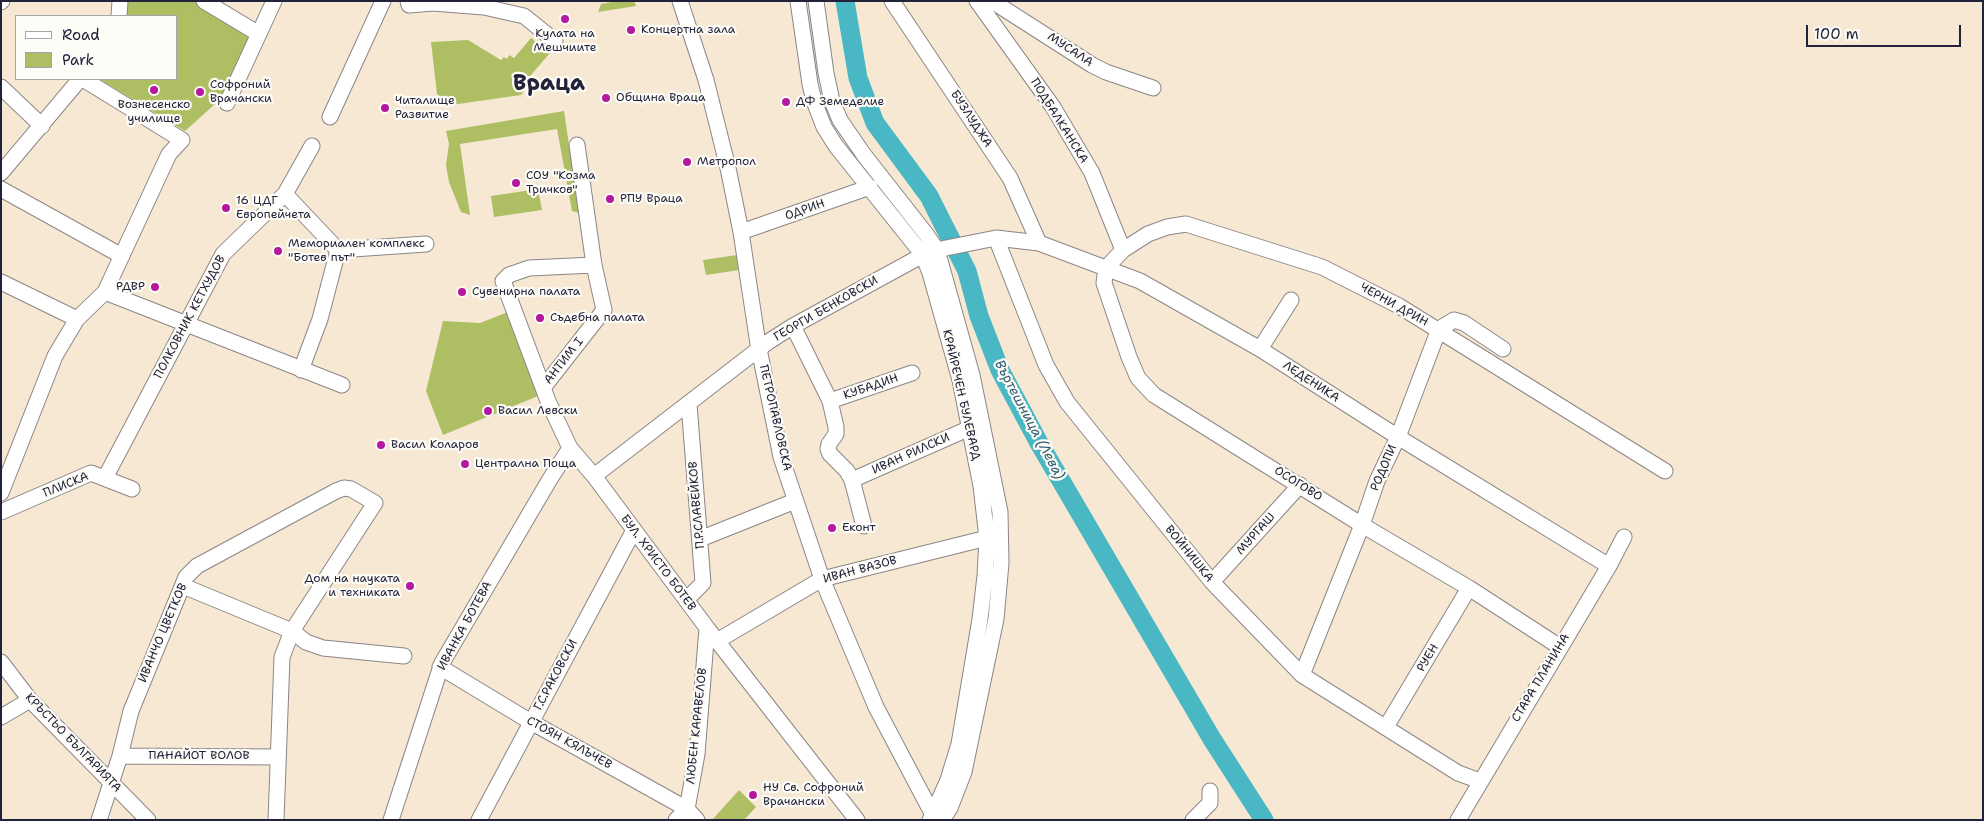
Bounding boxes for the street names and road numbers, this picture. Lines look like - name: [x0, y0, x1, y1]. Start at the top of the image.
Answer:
- street label: МУСАЛА: [1044, 30, 1096, 70]
- street label: ПОДБАЛКАНСКА: [1027, 76, 1091, 166]
- street label: БУЗЛУДЖА: [947, 88, 995, 150]
- street label: ОДРИН: [783, 196, 827, 224]
- street label: ПОЛКОВНИК КЕТХУДОВ: [151, 253, 229, 381]
- street label: ГЕОРГИ БЕНКОВСКИ: [771, 273, 881, 345]
- street label: ЧЕРНИ ДРИН: [1357, 280, 1431, 330]
- street label: КРАЙРЕЧЕН БУЛЕВАРД: [939, 328, 983, 462]
- street label: АНТИМ I: [541, 335, 587, 387]
- street label: ЛЕДЕНИКА: [1280, 358, 1342, 406]
- street label: ПЕТРОПАВЛОВСКА: [756, 363, 794, 473]
- street label: КУБАДИН: [842, 371, 900, 403]
- street label: ИВАН РИЛСКИ: [870, 430, 952, 478]
- street label: РОДОПИ: [1368, 443, 1400, 493]
- street label: П.Р.СЛАВЕЙКОВ: [686, 461, 708, 549]
- street label: ОСОГОВО: [1271, 464, 1325, 504]
- street label: ПЛИСКА: [41, 469, 91, 501]
- street label: МУРГАШ: [1233, 510, 1279, 558]
- street label: БУЛ. ХРИСТО БОТЕВ: [617, 512, 699, 614]
- street label: ВОЙНИШКА: [1162, 523, 1216, 585]
- street label: ИВАН ВАЗОВ: [822, 553, 898, 587]
- street label: ИВАНКА БОТЕВА: [435, 579, 495, 673]
- street label: ИВАНЧО ЦВЕТКОВ: [136, 581, 190, 685]
- street label: СТАРА ПЛАНИНА: [1509, 631, 1573, 725]
- street label: Г.С.РАКОВСКИ: [531, 637, 581, 713]
- street label: РУЕН: [1414, 641, 1442, 675]
- street label: ЛЮБЕН КАРАВЕЛОВ: [684, 667, 710, 785]
- street label: КРЪСТЬО БЪЛГАРИЯТА: [22, 690, 124, 796]
- street label: СТОЯН КЯЛЪЧЕВ: [524, 714, 614, 772]
- street label: ПАНАЙОТ ВОЛОВ: [148, 749, 250, 763]

